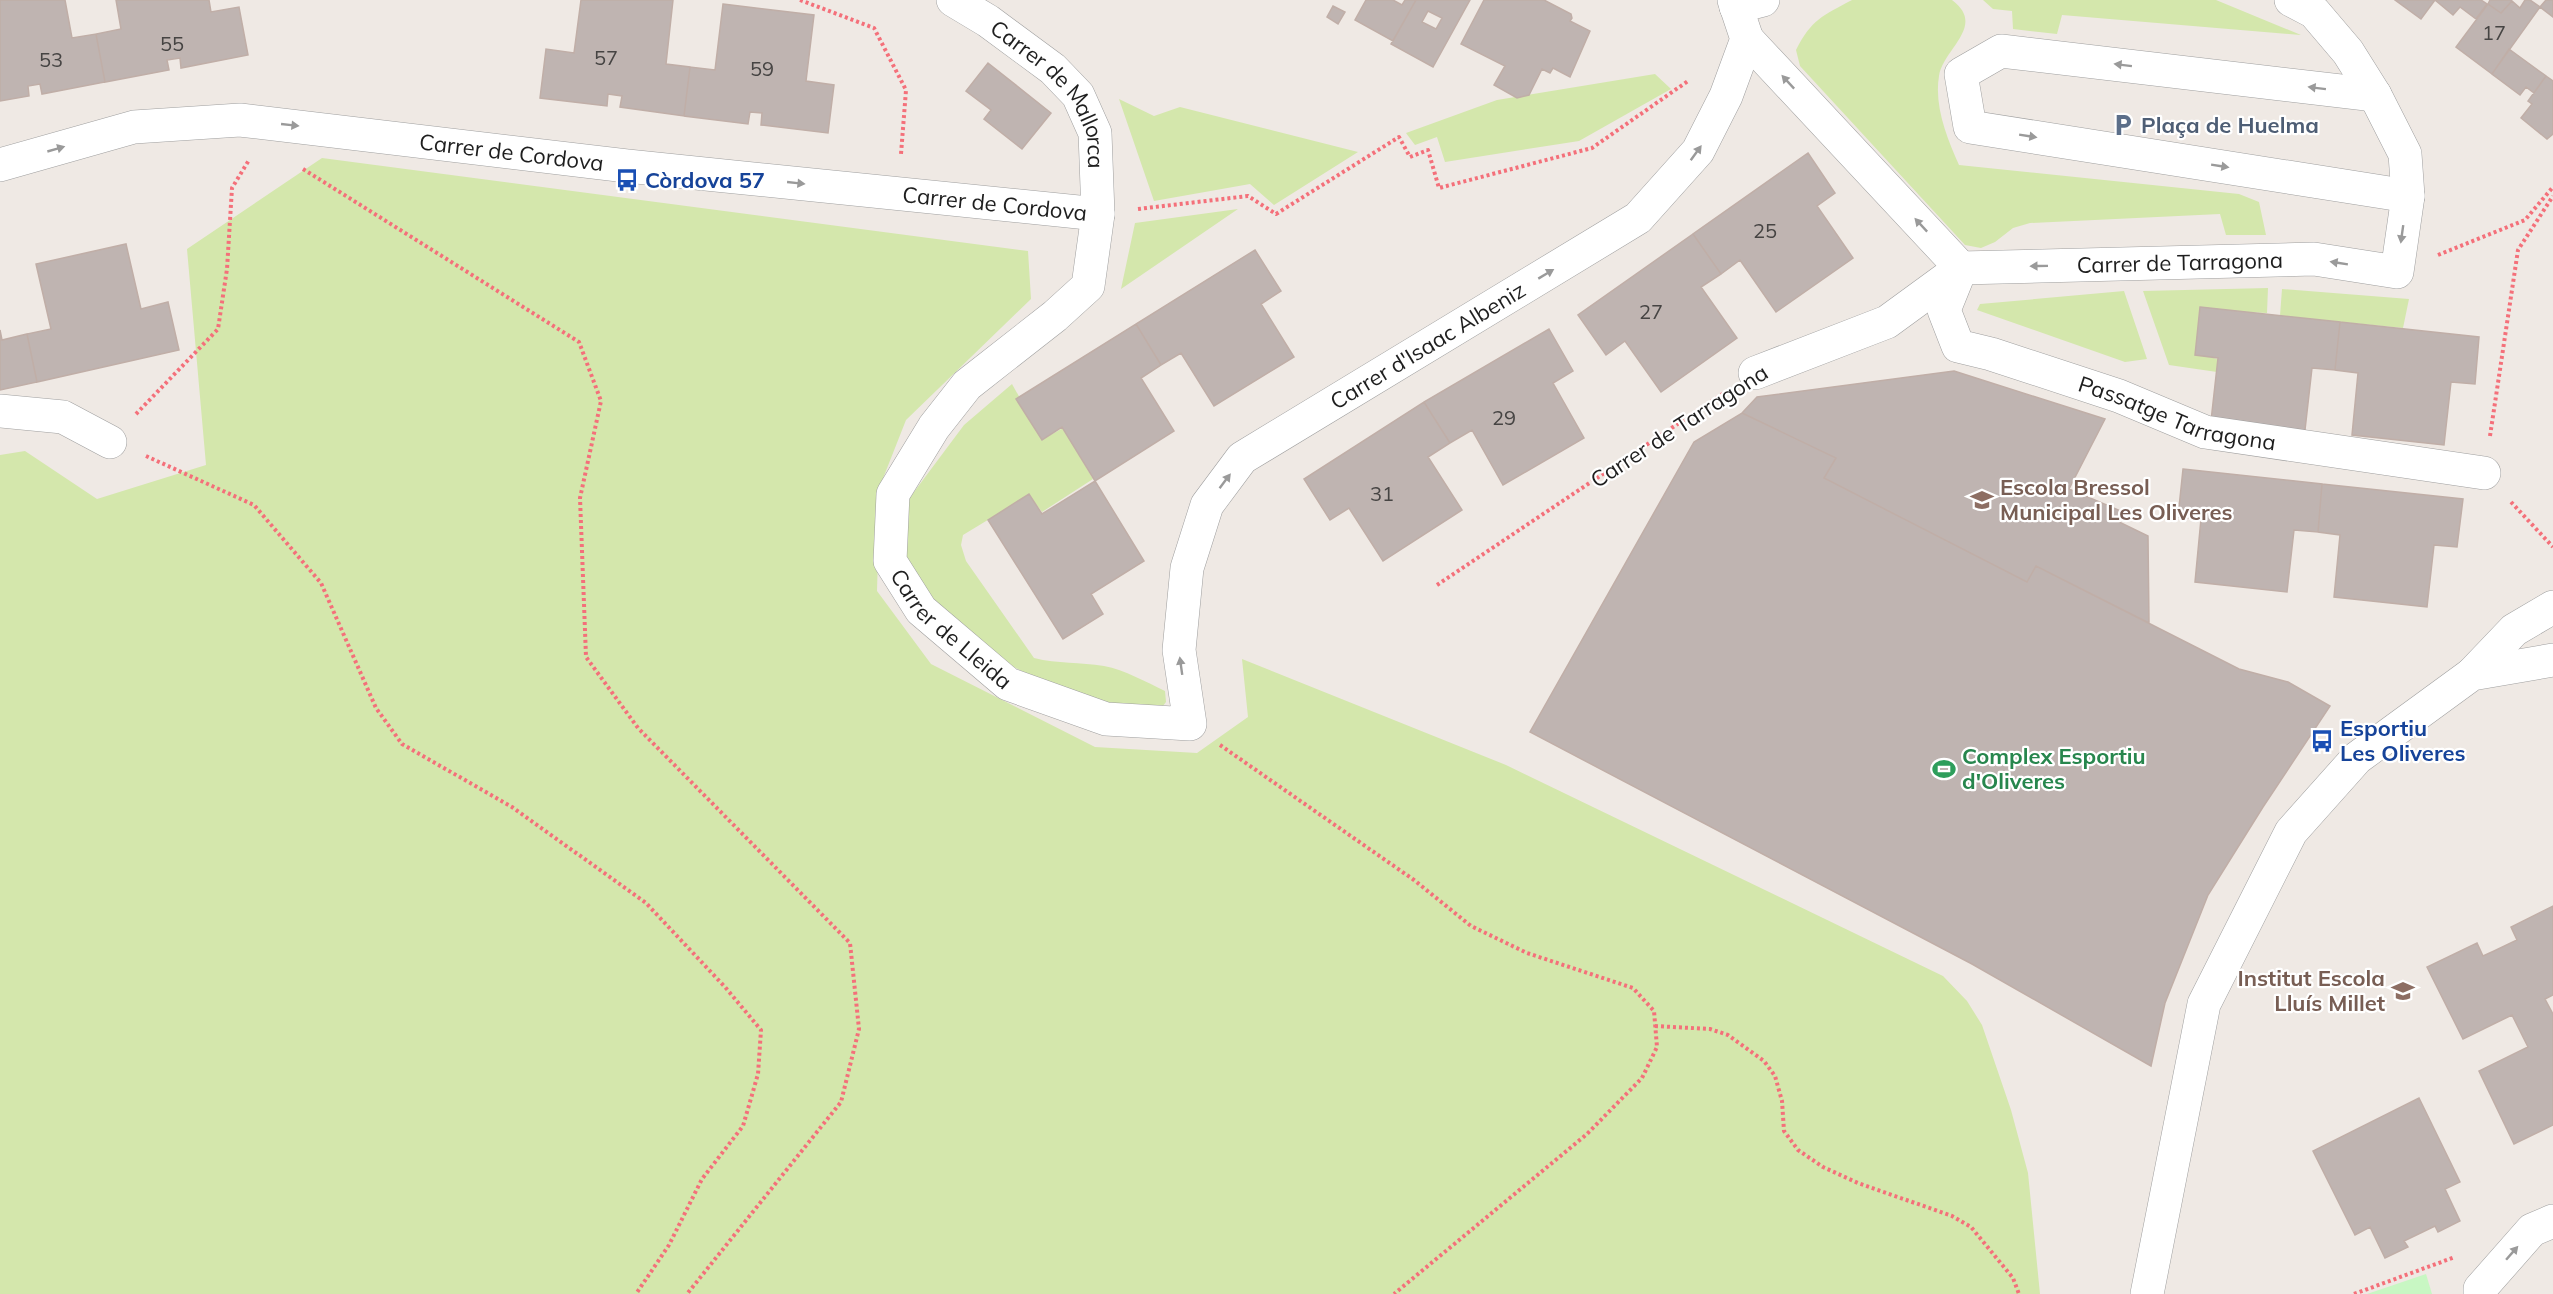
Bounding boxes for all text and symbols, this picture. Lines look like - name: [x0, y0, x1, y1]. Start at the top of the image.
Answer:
- street label: Carrer de Mallorca: [985, 14, 1110, 169]
- house number: 17: [2482, 20, 2506, 45]
- house number: 55: [160, 31, 184, 56]
- house number: 57: [594, 45, 618, 70]
- house number: 53: [39, 47, 63, 72]
- house number: 59: [750, 56, 774, 81]
- one-way arrow: [2114, 61, 2133, 70]
- one-way arrow: [1781, 76, 1795, 90]
- one-way arrow: [2307, 83, 2326, 93]
- place label: Plaça de Huelma: [2141, 111, 2319, 139]
- parking icon: Plaça de Huelma: [2110, 112, 2136, 138]
- one-way arrow: [280, 120, 299, 130]
- street label: Carrer de Cordova: [418, 127, 605, 177]
- one-way arrow: [2018, 131, 2037, 140]
- one-way arrow: [47, 144, 65, 153]
- one-way arrow: [1690, 145, 1702, 161]
- one-way arrow: [2211, 162, 2230, 171]
- place label: Còrdova 57: [645, 166, 765, 194]
- bus stop icon: Còrdova 57: [614, 167, 640, 193]
- one-way arrow: [787, 179, 806, 188]
- street label: Carrer de Cordova: [901, 180, 1088, 227]
- one-way arrow: [1914, 217, 1928, 232]
- house number: 25: [1753, 218, 1777, 243]
- one-way arrow: [2398, 225, 2407, 244]
- street label: Carrer de Tarragona: [2076, 246, 2283, 279]
- one-way arrow: [2329, 258, 2348, 267]
- one-way arrow: [2030, 261, 2049, 270]
- one-way arrow: [1538, 268, 1554, 279]
- street label: Carrer d'Isaac Albeniz: [1325, 276, 1531, 415]
- house number: 27: [1639, 299, 1663, 324]
- street label: Carrer de Tarragona: [1585, 358, 1773, 494]
- street label: Passatge Tarragona: [2075, 370, 2278, 456]
- house number: 29: [1492, 405, 1516, 430]
- one-way arrow: [1219, 473, 1231, 489]
- place label: Escola Bressol Municipal Les Oliveres: [2000, 473, 2233, 526]
- house number: 31: [1370, 481, 1394, 506]
- school or university icon: Escola Bressol Municipal Les Oliveres: [1969, 487, 1995, 513]
- street label: Carrer de Lleida: [885, 564, 1018, 695]
- one-way arrow: [1177, 657, 1186, 676]
- place label: Esportiu Les Oliveres: [2340, 714, 2465, 767]
- bus stop icon: Esportiu Les Oliveres: [2309, 728, 2335, 754]
- place label: Complex Esportiu d'Oliveres: [1962, 742, 2146, 795]
- sports icon: Complex Esportiu d'Oliveres: [1931, 756, 1957, 782]
- place label: Institut Escola Lluís Millet: [2237, 964, 2385, 1017]
- school or university icon: Institut Escola Lluís Millet: [2390, 978, 2416, 1004]
- one-way arrow: [2505, 1246, 2518, 1261]

